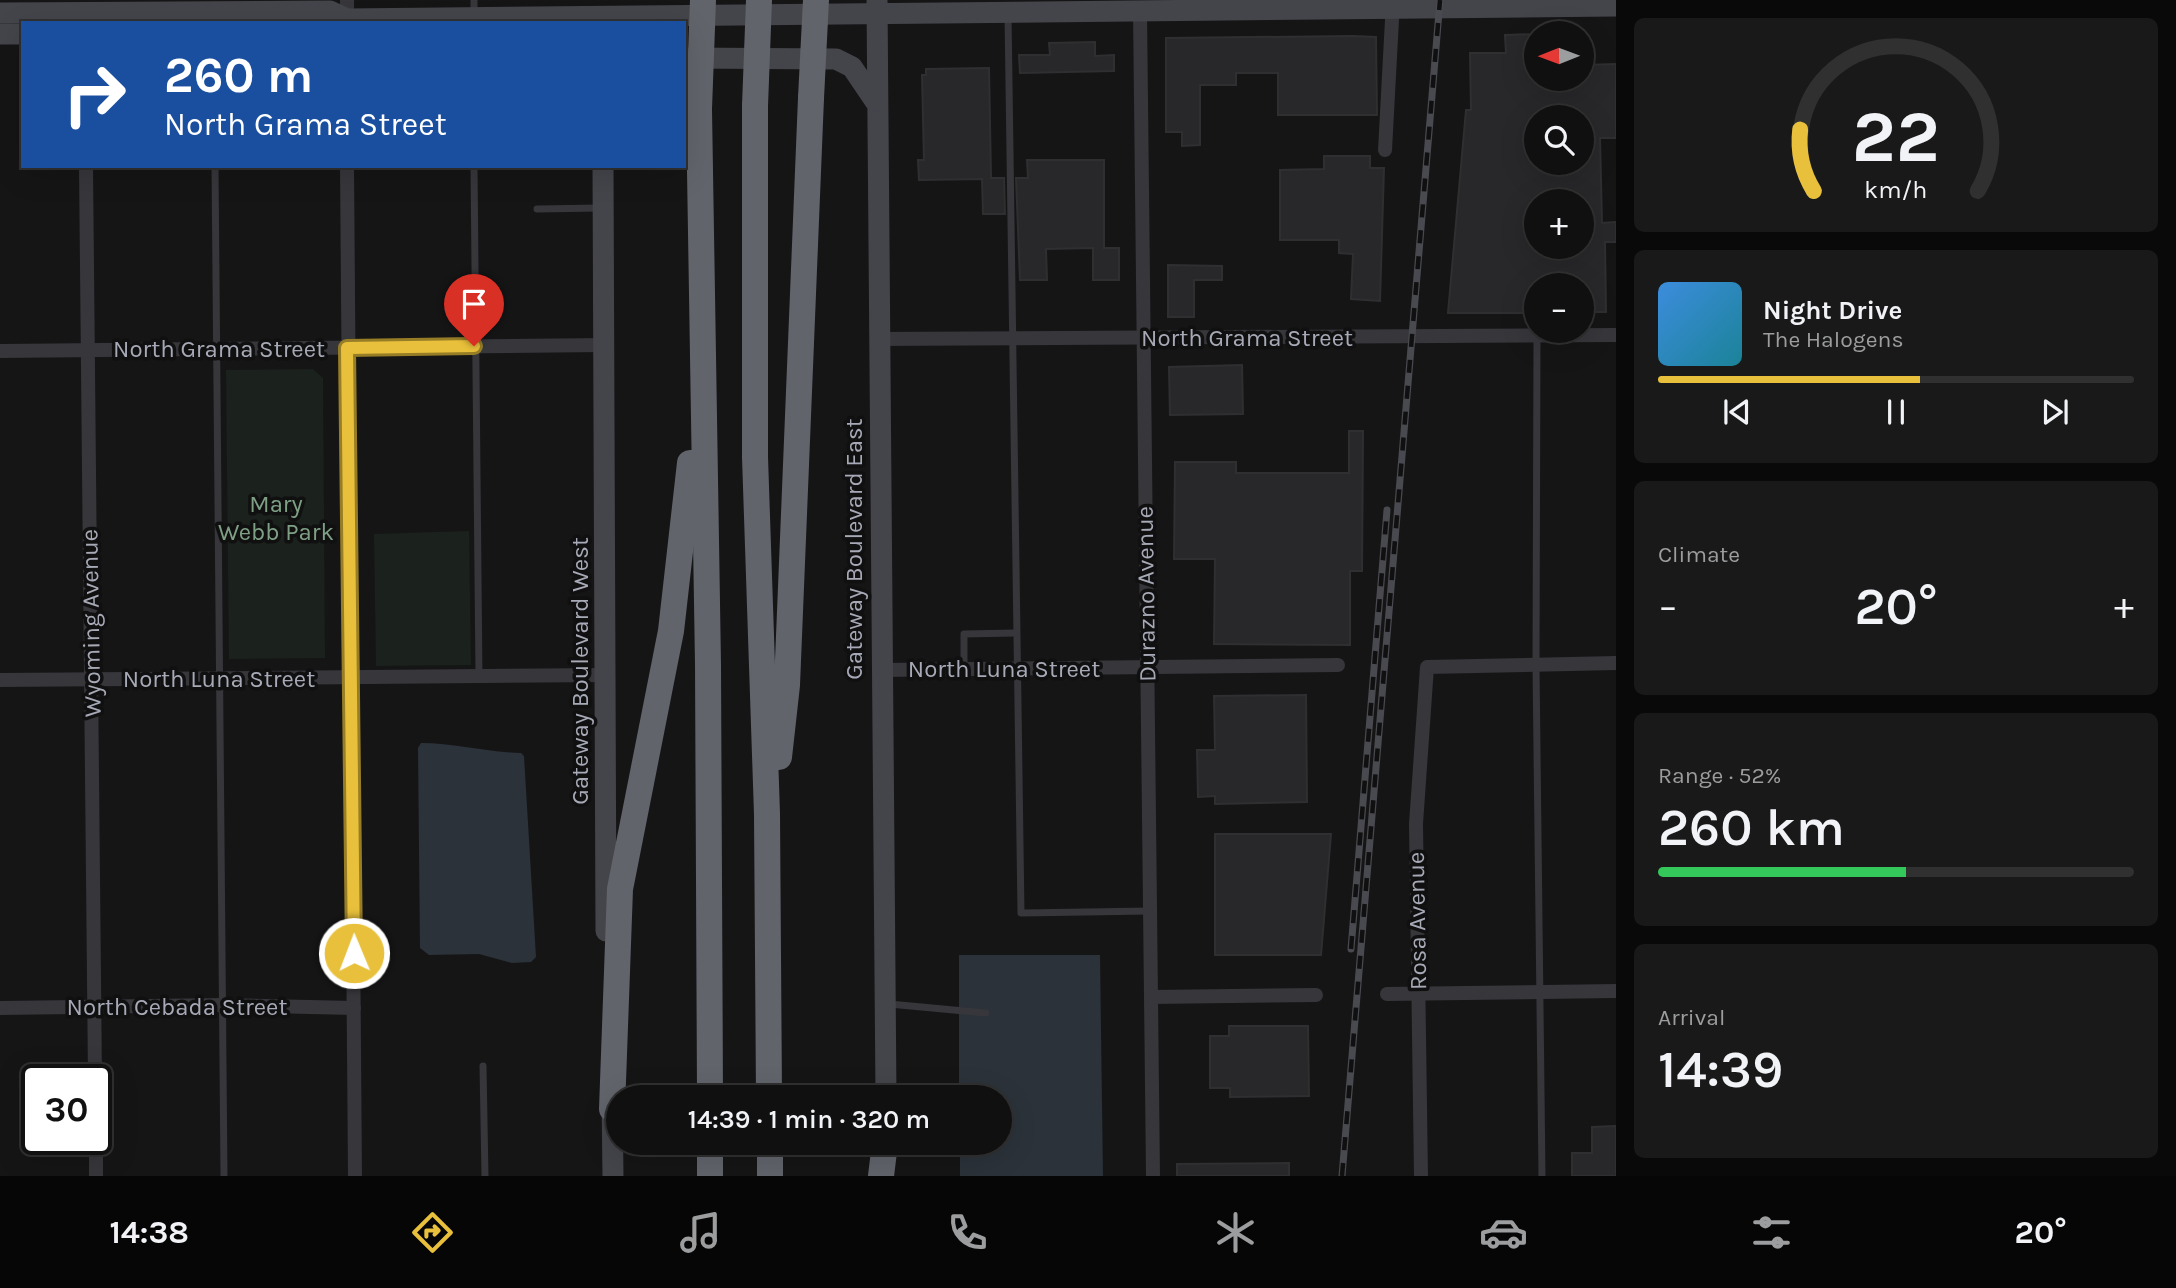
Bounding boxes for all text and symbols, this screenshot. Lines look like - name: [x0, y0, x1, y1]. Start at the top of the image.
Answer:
- north arrow: [1524, 21, 1594, 91]
- map controls: [1524, 21, 1594, 343]
- text: 260 m: [164, 47, 313, 104]
- icon: right: [49, 49, 140, 140]
- text: 22: [1852, 94, 1940, 179]
- button: search: [1524, 105, 1594, 175]
- text: North Grama Street: [164, 106, 447, 143]
- text: km/h: [1864, 175, 1928, 204]
- button: +: [1524, 189, 1594, 259]
- button: −: [1524, 273, 1594, 343]
- pin: [444, 274, 504, 346]
- icon: arrive: [455, 285, 493, 323]
- text: Night Drive: [1763, 295, 1902, 326]
- street label: North Grama Street: [1141, 324, 1353, 352]
- text: The Halogens: [1763, 326, 1903, 353]
- street label: North Grama Street: [113, 335, 325, 363]
- icon: previous: [1718, 393, 1756, 431]
- icon: pause: [1877, 393, 1915, 431]
- icon: next: [2036, 393, 2074, 431]
- street label: Gateway Boulevard East: [840, 418, 868, 680]
- park label: Mary Webb Park: [218, 490, 334, 546]
- street label: Durazno Avenue: [1130, 506, 1162, 682]
- street label: Wyoming Avenue: [75, 529, 107, 717]
- street label: Gateway Boulevard West: [566, 537, 594, 805]
- text: Climate: [1658, 541, 1740, 568]
- text: 20°: [1855, 576, 1937, 637]
- text: −: [1658, 584, 1678, 629]
- text: +: [2114, 584, 2134, 629]
- street label: North Luna Street: [908, 655, 1100, 683]
- street label: North Luna Street: [123, 665, 315, 693]
- text: Range · 52%: [1658, 762, 1781, 789]
- text: 260 km: [1658, 797, 1845, 858]
- street label: Rosa Avenue: [1402, 852, 1432, 990]
- position arrow: [317, 916, 391, 990]
- street label: North Cebada Street: [67, 993, 287, 1021]
- text: Arrival: [1658, 1004, 1725, 1031]
- text: 14:39: [1658, 1039, 1783, 1100]
- speed limit sign: 30: [21, 1064, 112, 1155]
- text: 14:39 · 1 min · 320 m: [688, 1104, 930, 1135]
- icon: directions: [408, 1208, 457, 1257]
- icon: music: [676, 1208, 725, 1257]
- icon: phone: [943, 1208, 992, 1257]
- icon: climate: [1211, 1208, 1260, 1257]
- icon: car: [1479, 1208, 1528, 1257]
- icon: filters: [1747, 1208, 1796, 1257]
- text: 14:38: [109, 1214, 189, 1251]
- text: 20°: [2015, 1214, 2067, 1251]

